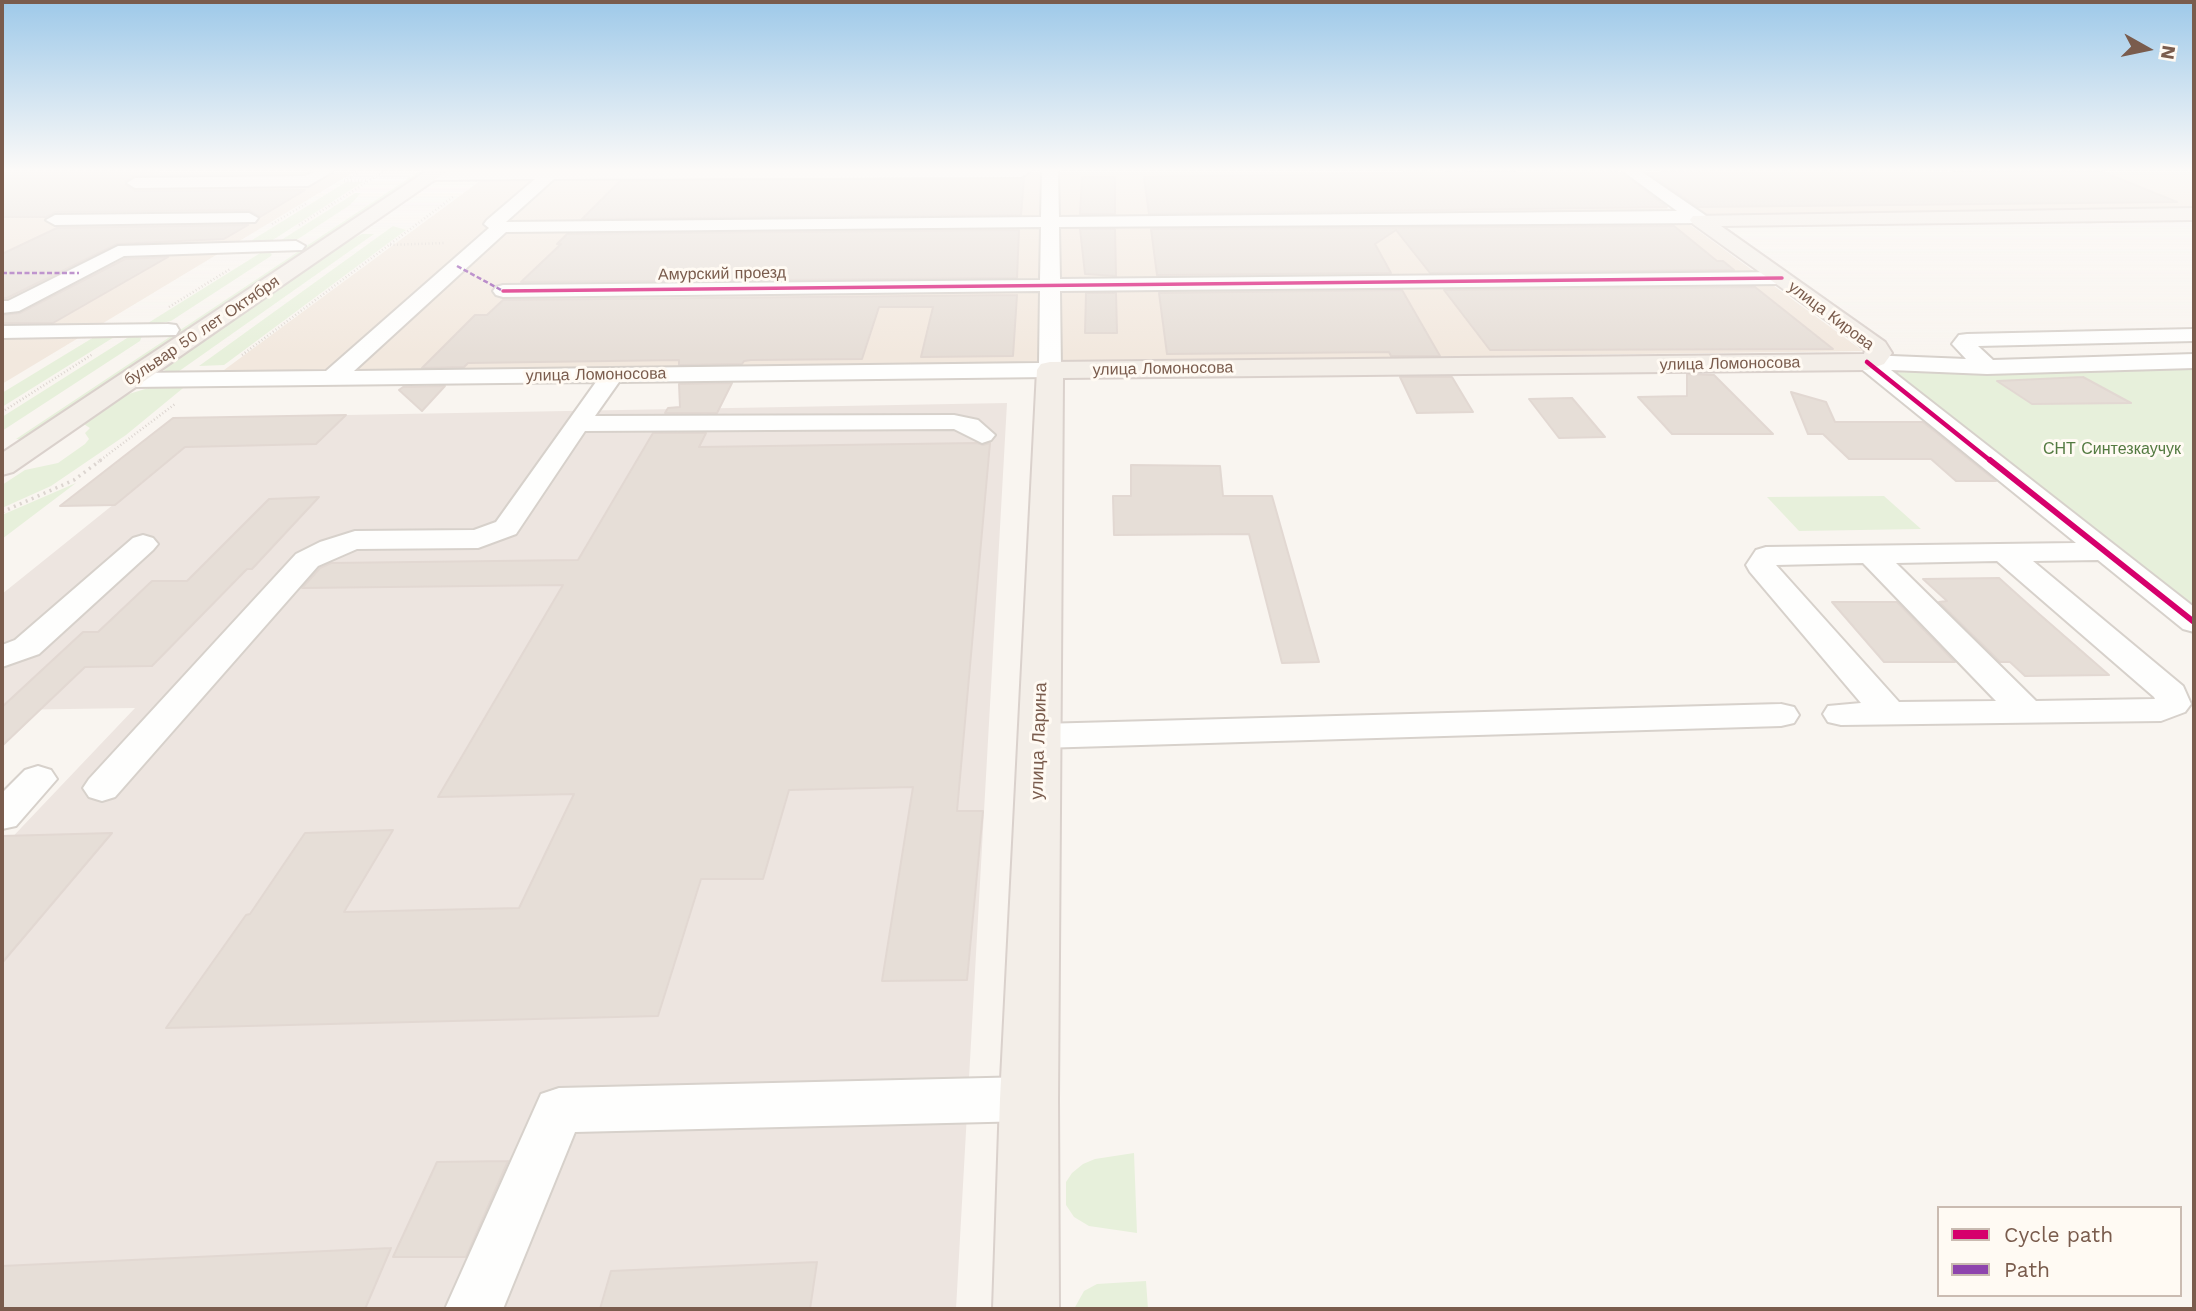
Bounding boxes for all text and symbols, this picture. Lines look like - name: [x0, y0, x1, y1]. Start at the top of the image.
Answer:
- north arrow: [2112, 14, 2182, 84]
- text: N: [2156, 44, 2181, 61]
- street label: Амурский проезд: [658, 263, 786, 285]
- street label: бульвар 50 лет Октября: [121, 272, 283, 390]
- street label: улица Кирова: [1784, 277, 1878, 355]
- street label: улица Ломоносова: [1659, 353, 1801, 375]
- street label: улица Ломоносова: [1092, 358, 1234, 380]
- street label: улица Ломоносова: [525, 364, 667, 386]
- park label: СНТ Синтезкаучук: [2043, 439, 2181, 459]
- street label: улица Ларина: [1026, 682, 1052, 800]
- legend: [1937, 1206, 2182, 1297]
- text: Cycle path: [2004, 1222, 2113, 1247]
- text: Path: [2004, 1257, 2050, 1282]

